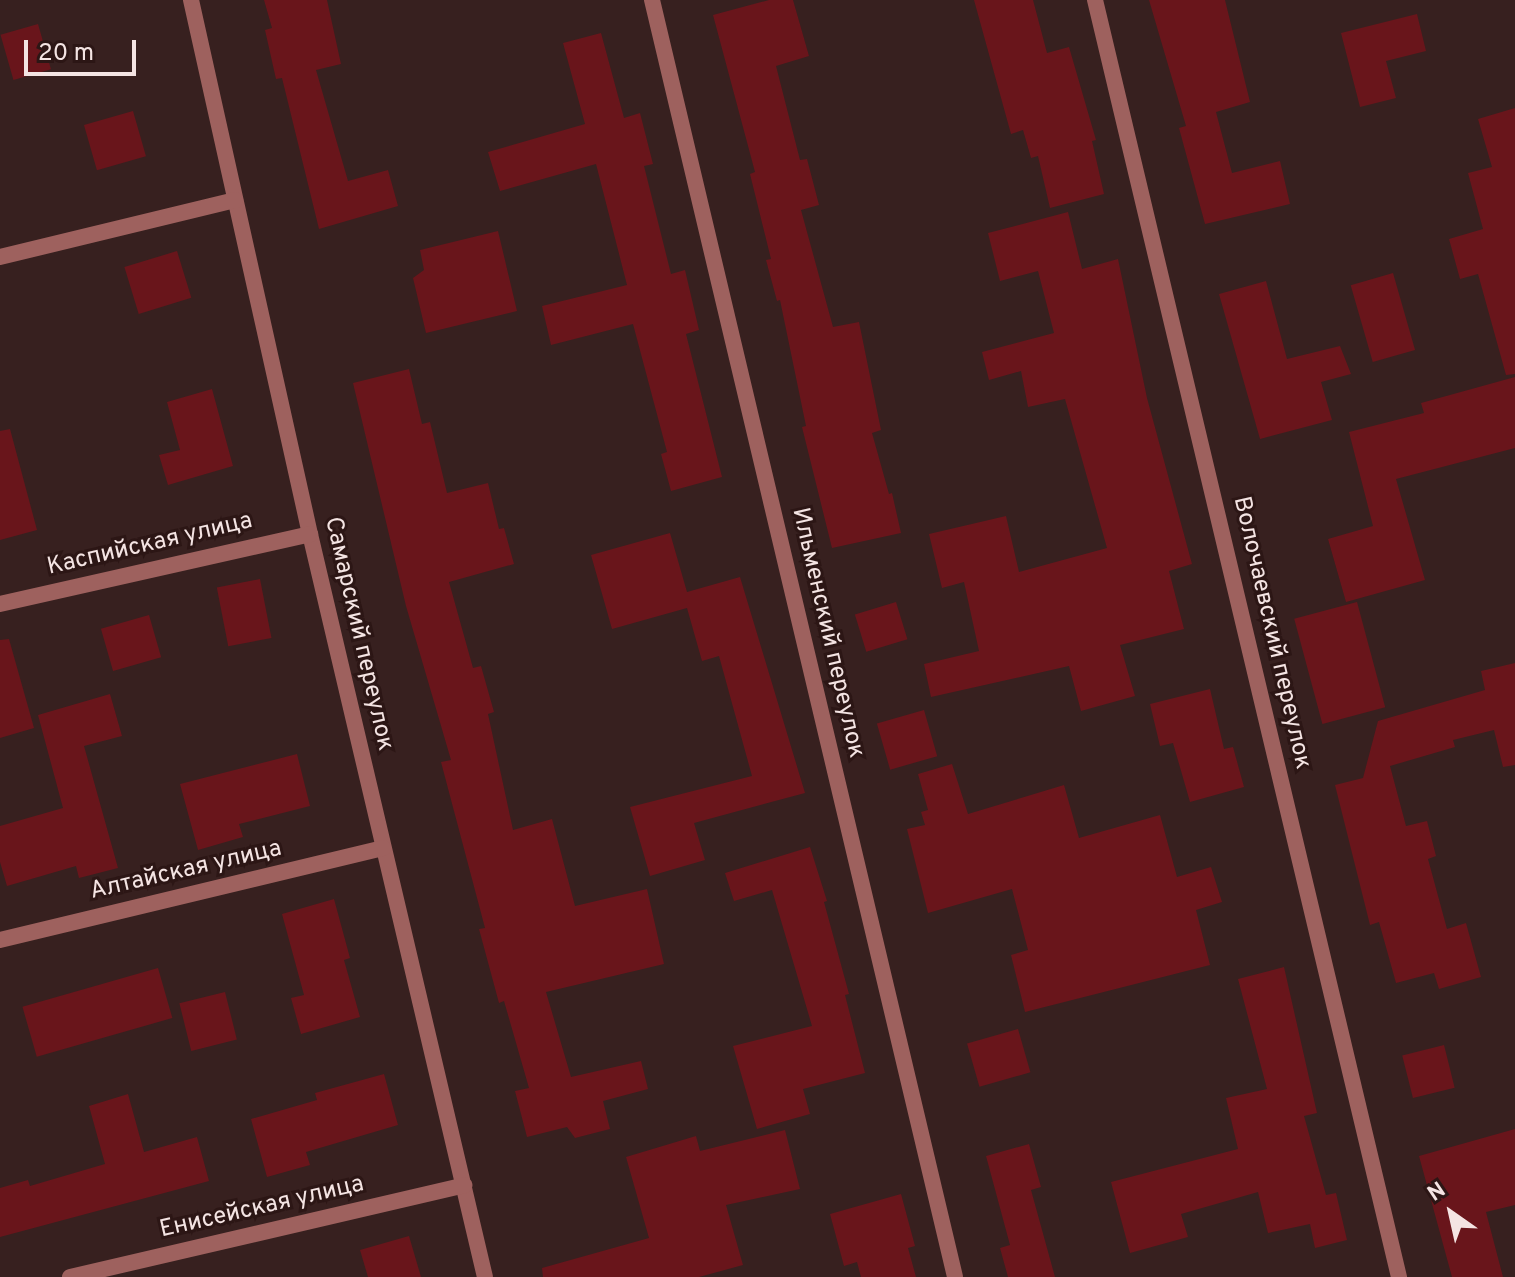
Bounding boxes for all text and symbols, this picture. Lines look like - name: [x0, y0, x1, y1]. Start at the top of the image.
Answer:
- scale bar: [28, 24, 140, 74]
- text: 20 m: [38, 39, 94, 69]
- street label: Волочаевский переулок: [1226, 494, 1316, 772]
- street label: Ильменский переулок: [784, 505, 870, 761]
- street label: Каспийская улица: [45, 507, 255, 583]
- street label: Самарский переулок: [317, 514, 399, 754]
- street label: Алтайская улица: [87, 835, 285, 907]
- street label: Енисейская улица: [157, 1170, 367, 1246]
- north arrow: [1411, 1173, 1491, 1253]
- text: N: [1423, 1177, 1451, 1208]

